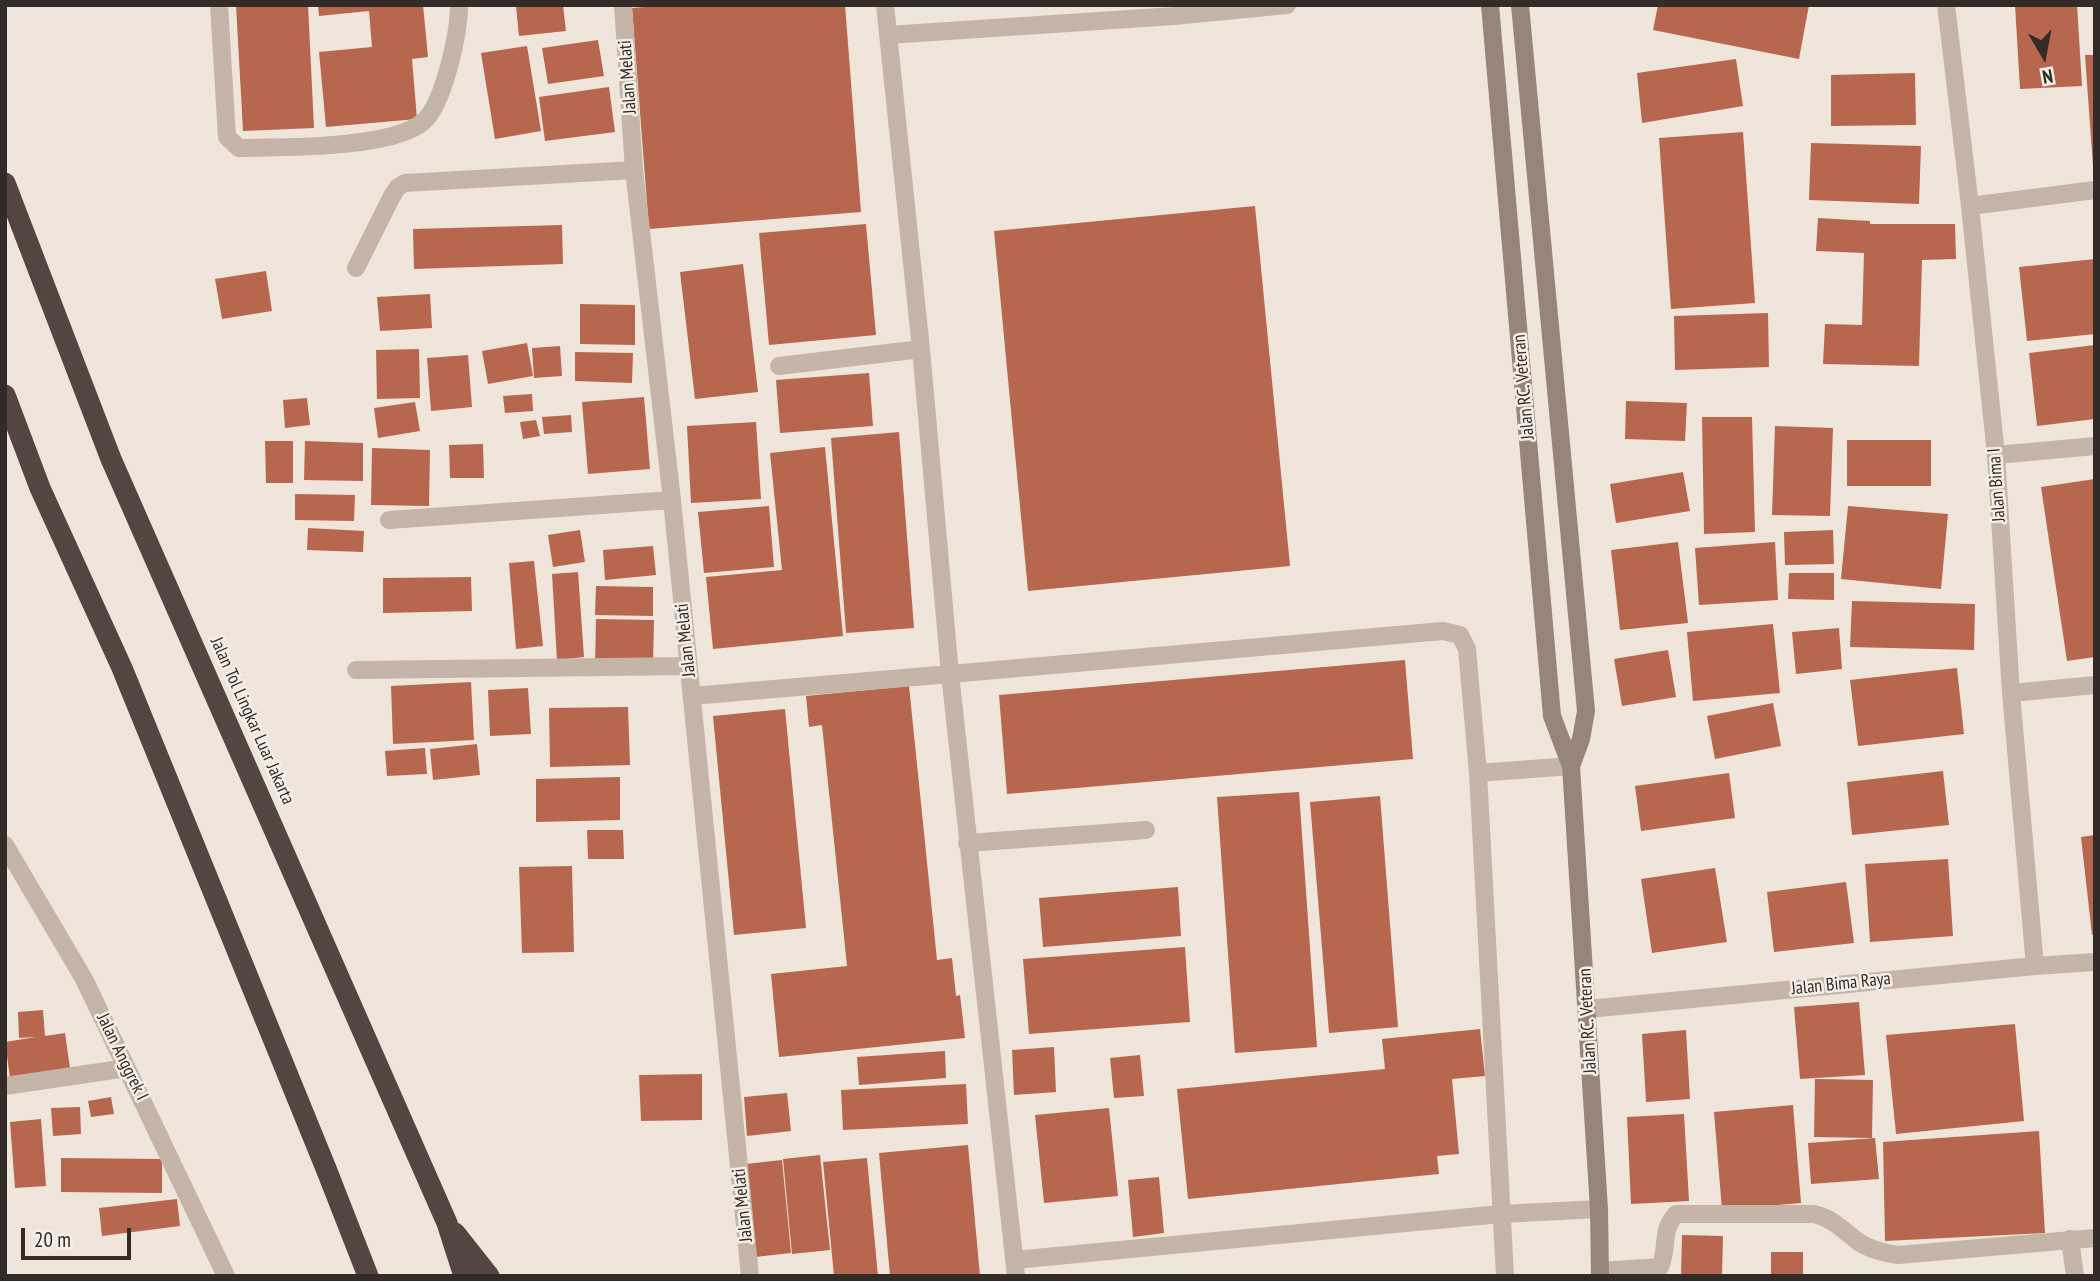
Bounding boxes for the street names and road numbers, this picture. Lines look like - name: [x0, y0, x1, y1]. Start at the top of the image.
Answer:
- street label: Jalan Melati: [615, 39, 641, 115]
- street label: Jalan RC. Veteran: [1509, 334, 1539, 440]
- street label: Jalan Bima I: [1984, 447, 2010, 523]
- street label: Jalan Melati: [671, 602, 701, 678]
- street label: Jalan Tol Lingkar Luar Jakarta: [205, 634, 299, 808]
- street label: Jalan RC. Veteran: [1574, 968, 1602, 1074]
- street label: Jalan Bima Raya: [1790, 968, 1892, 1000]
- street label: Jalan Anggrek I: [92, 1010, 152, 1104]
- street label: Jalan Melati: [728, 1167, 758, 1243]

